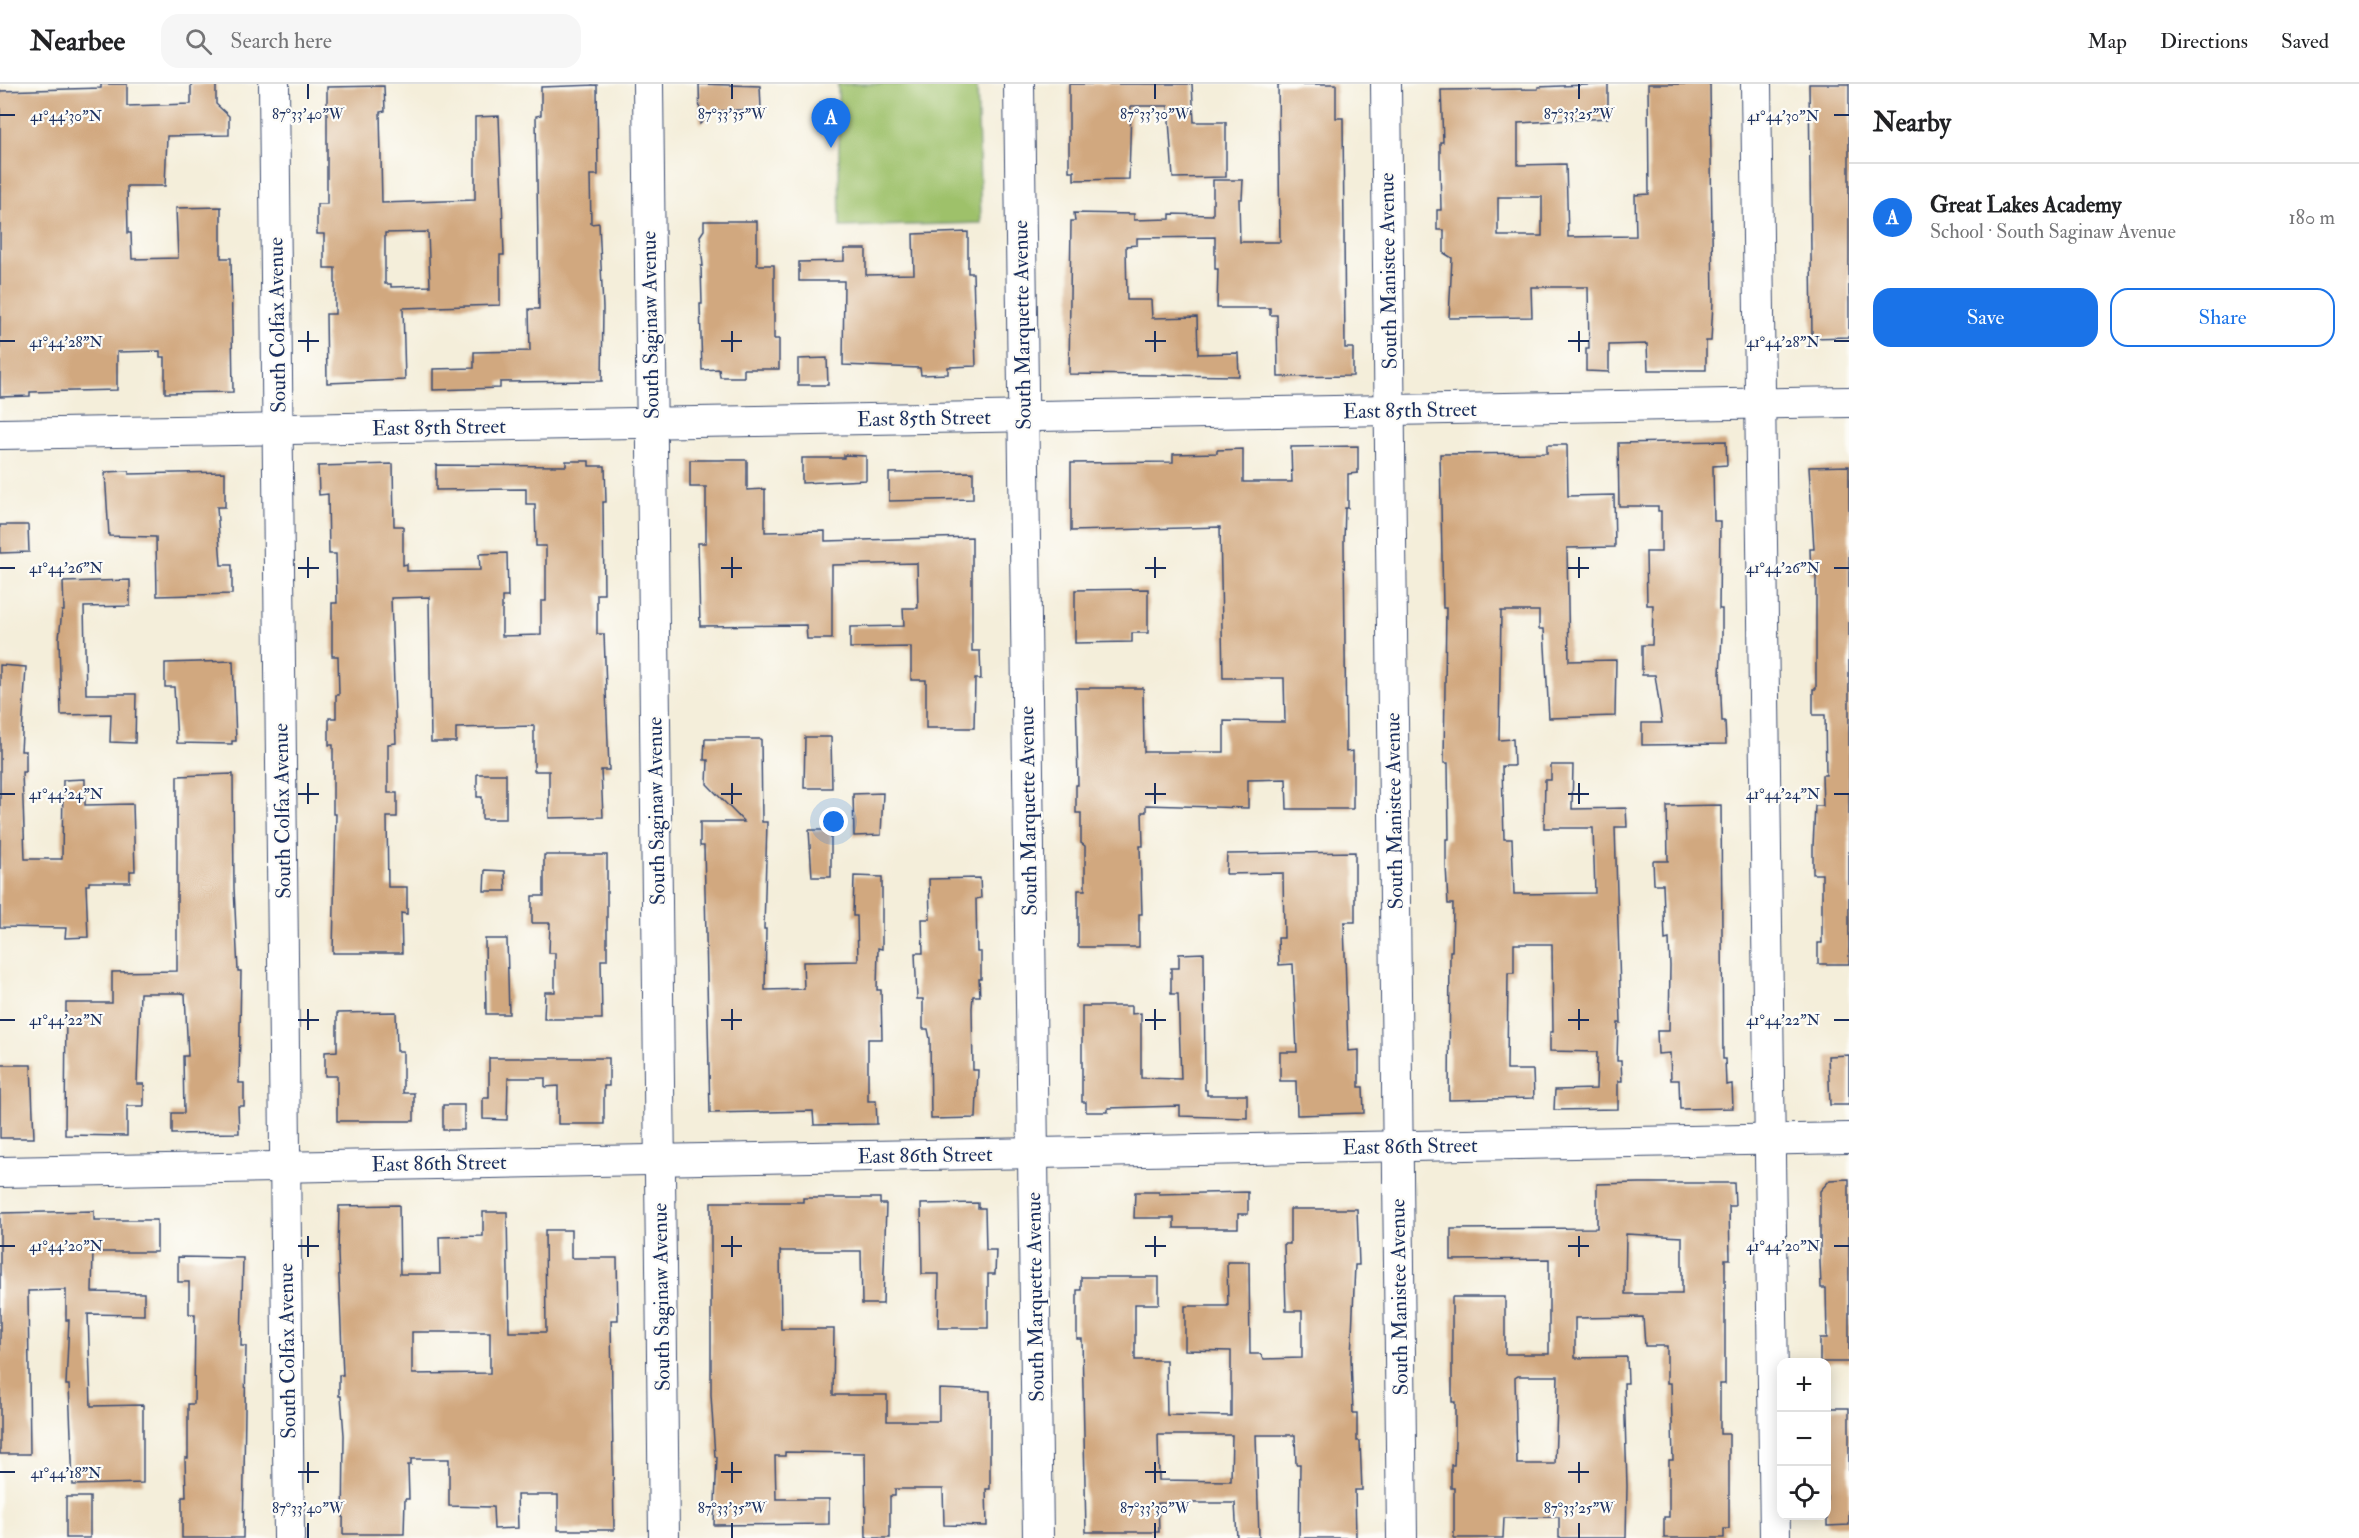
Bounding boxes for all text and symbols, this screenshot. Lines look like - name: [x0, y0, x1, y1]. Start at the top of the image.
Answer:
- search box: [161, 14, 581, 68]
- text: Nearbee: [30, 24, 125, 59]
- icon: search: [182, 25, 215, 58]
- text: Search here: [230, 27, 332, 55]
- text: Map: [2087, 28, 2127, 55]
- text: Directions: [2160, 28, 2248, 55]
- text: Saved: [2281, 28, 2329, 55]
- pin: A: [812, 98, 850, 148]
- text: 87°33'40"W: [272, 105, 345, 124]
- text: 87°33'35"W: [698, 105, 767, 124]
- text: 87°33'30"W: [1120, 105, 1191, 124]
- text: 87°33'25"W: [1544, 105, 1615, 124]
- text: 41°44'30"N: [30, 107, 103, 126]
- text: 41°44'30"N: [1747, 107, 1820, 126]
- text: Nearby: [1873, 107, 1951, 139]
- street label: South Manistee Avenue: [1373, 172, 1404, 370]
- text: Great Lakes Academy: [1930, 191, 2122, 219]
- text: A: [1886, 205, 1899, 230]
- text: 180 m: [2288, 205, 2335, 230]
- text: School · South Saginaw Avenue: [1930, 219, 2176, 244]
- street label: South Marquette Avenue: [1007, 220, 1038, 430]
- street label: South Saginaw Avenue: [635, 230, 666, 419]
- street label: South Colfax Avenue: [262, 237, 293, 413]
- button: Save: [1873, 288, 2098, 347]
- button: Share: [2110, 288, 2335, 347]
- text: 41°44'28"N: [29, 333, 103, 352]
- text: 41°44'28"N: [1746, 333, 1820, 352]
- street label: East 85th Street: [1343, 396, 1477, 425]
- street label: East 85th Street: [857, 404, 991, 433]
- street label: East 85th Street: [372, 413, 506, 442]
- text: 41°44'26"N: [29, 559, 104, 578]
- text: 41°44'26"N: [1746, 559, 1821, 578]
- street label: South Marquette Avenue: [1013, 706, 1044, 916]
- street label: South Manistee Avenue: [1379, 712, 1410, 910]
- street label: South Saginaw Avenue: [641, 716, 672, 905]
- street label: South Colfax Avenue: [267, 723, 298, 899]
- text: 41°44'24"N: [29, 785, 104, 804]
- text: 41°44'24"N: [1746, 785, 1821, 804]
- your location: [819, 807, 848, 836]
- text: 41°44'22"N: [29, 1011, 104, 1030]
- text: 41°44'22"N: [1746, 1011, 1821, 1030]
- street label: East 86th Street: [1342, 1132, 1478, 1161]
- street label: East 86th Street: [857, 1141, 993, 1170]
- street label: East 86th Street: [371, 1149, 507, 1178]
- street label: South Marquette Avenue: [1020, 1192, 1051, 1402]
- street label: South Manistee Avenue: [1384, 1198, 1415, 1396]
- street label: South Saginaw Avenue: [646, 1202, 677, 1391]
- text: 41°44'20"N: [29, 1237, 104, 1256]
- text: 41°44'20"N: [1746, 1237, 1821, 1256]
- street label: South Colfax Avenue: [272, 1263, 303, 1439]
- map controls: [1777, 1358, 1831, 1520]
- button: +: [1777, 1358, 1831, 1412]
- button: −: [1777, 1412, 1831, 1466]
- text: 41°44'18"N: [30, 1464, 102, 1483]
- button: locate: [1777, 1466, 1831, 1520]
- text: 87°33'40"W: [272, 1499, 345, 1518]
- text: 87°33'35"W: [698, 1499, 767, 1518]
- text: 87°33'30"W: [1120, 1499, 1191, 1518]
- text: 87°33'25"W: [1544, 1499, 1615, 1518]

